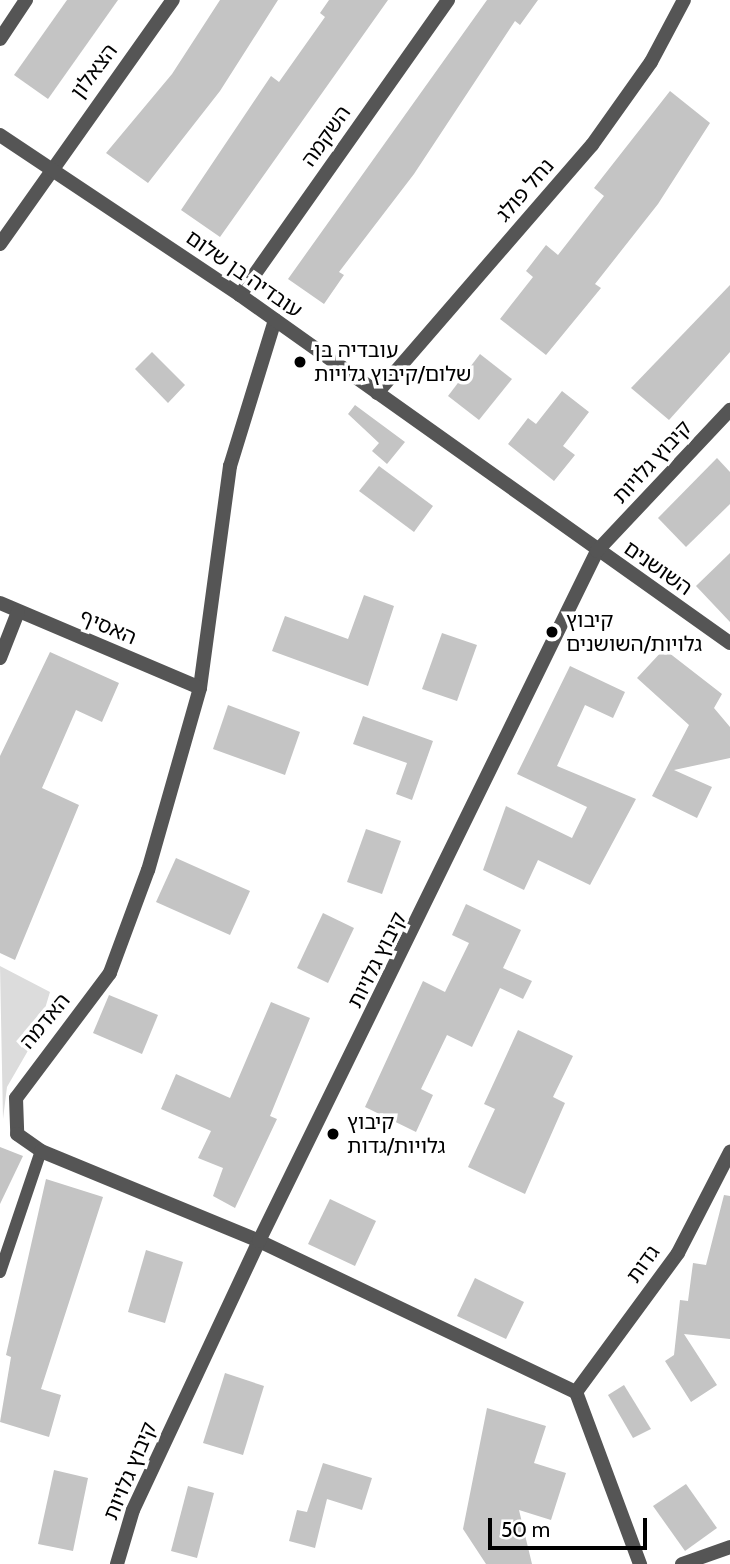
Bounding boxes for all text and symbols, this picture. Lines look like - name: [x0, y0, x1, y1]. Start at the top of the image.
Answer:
- street label: הצאלון: [65, 39, 123, 103]
- street label: השקמה: [296, 101, 356, 171]
- street label: נחל פולג: [491, 153, 559, 227]
- street label: עובדיה בן שלום: [181, 225, 307, 323]
- place label: עובדיה בן שלום/קיבוץ גלויות: [314, 337, 471, 387]
- marker: עובדיה בן שלום/קיבוץ גלויות: [292, 354, 308, 370]
- street label: קיבוץ גלויות: [607, 415, 697, 509]
- street label: השושנים: [619, 535, 697, 601]
- street label: האסיף: [76, 604, 140, 650]
- place label: קיבוץ גלויות/השושנים: [566, 607, 702, 657]
- marker: קיבוץ גלויות/השושנים: [544, 624, 560, 640]
- street label: קיבוץ גלויות: [342, 908, 412, 1012]
- street label: האדמה: [15, 988, 75, 1054]
- place label: קיבוץ גלויות/גדות: [347, 1109, 445, 1159]
- marker: קיבוץ גלויות/גדות: [325, 1126, 341, 1142]
- street label: גדות: [621, 1240, 665, 1288]
- street label: קיבוץ גלויות: [98, 1418, 162, 1524]
- scale bar: [492, 1504, 651, 1548]
- text: 50 m: [501, 1517, 550, 1542]

